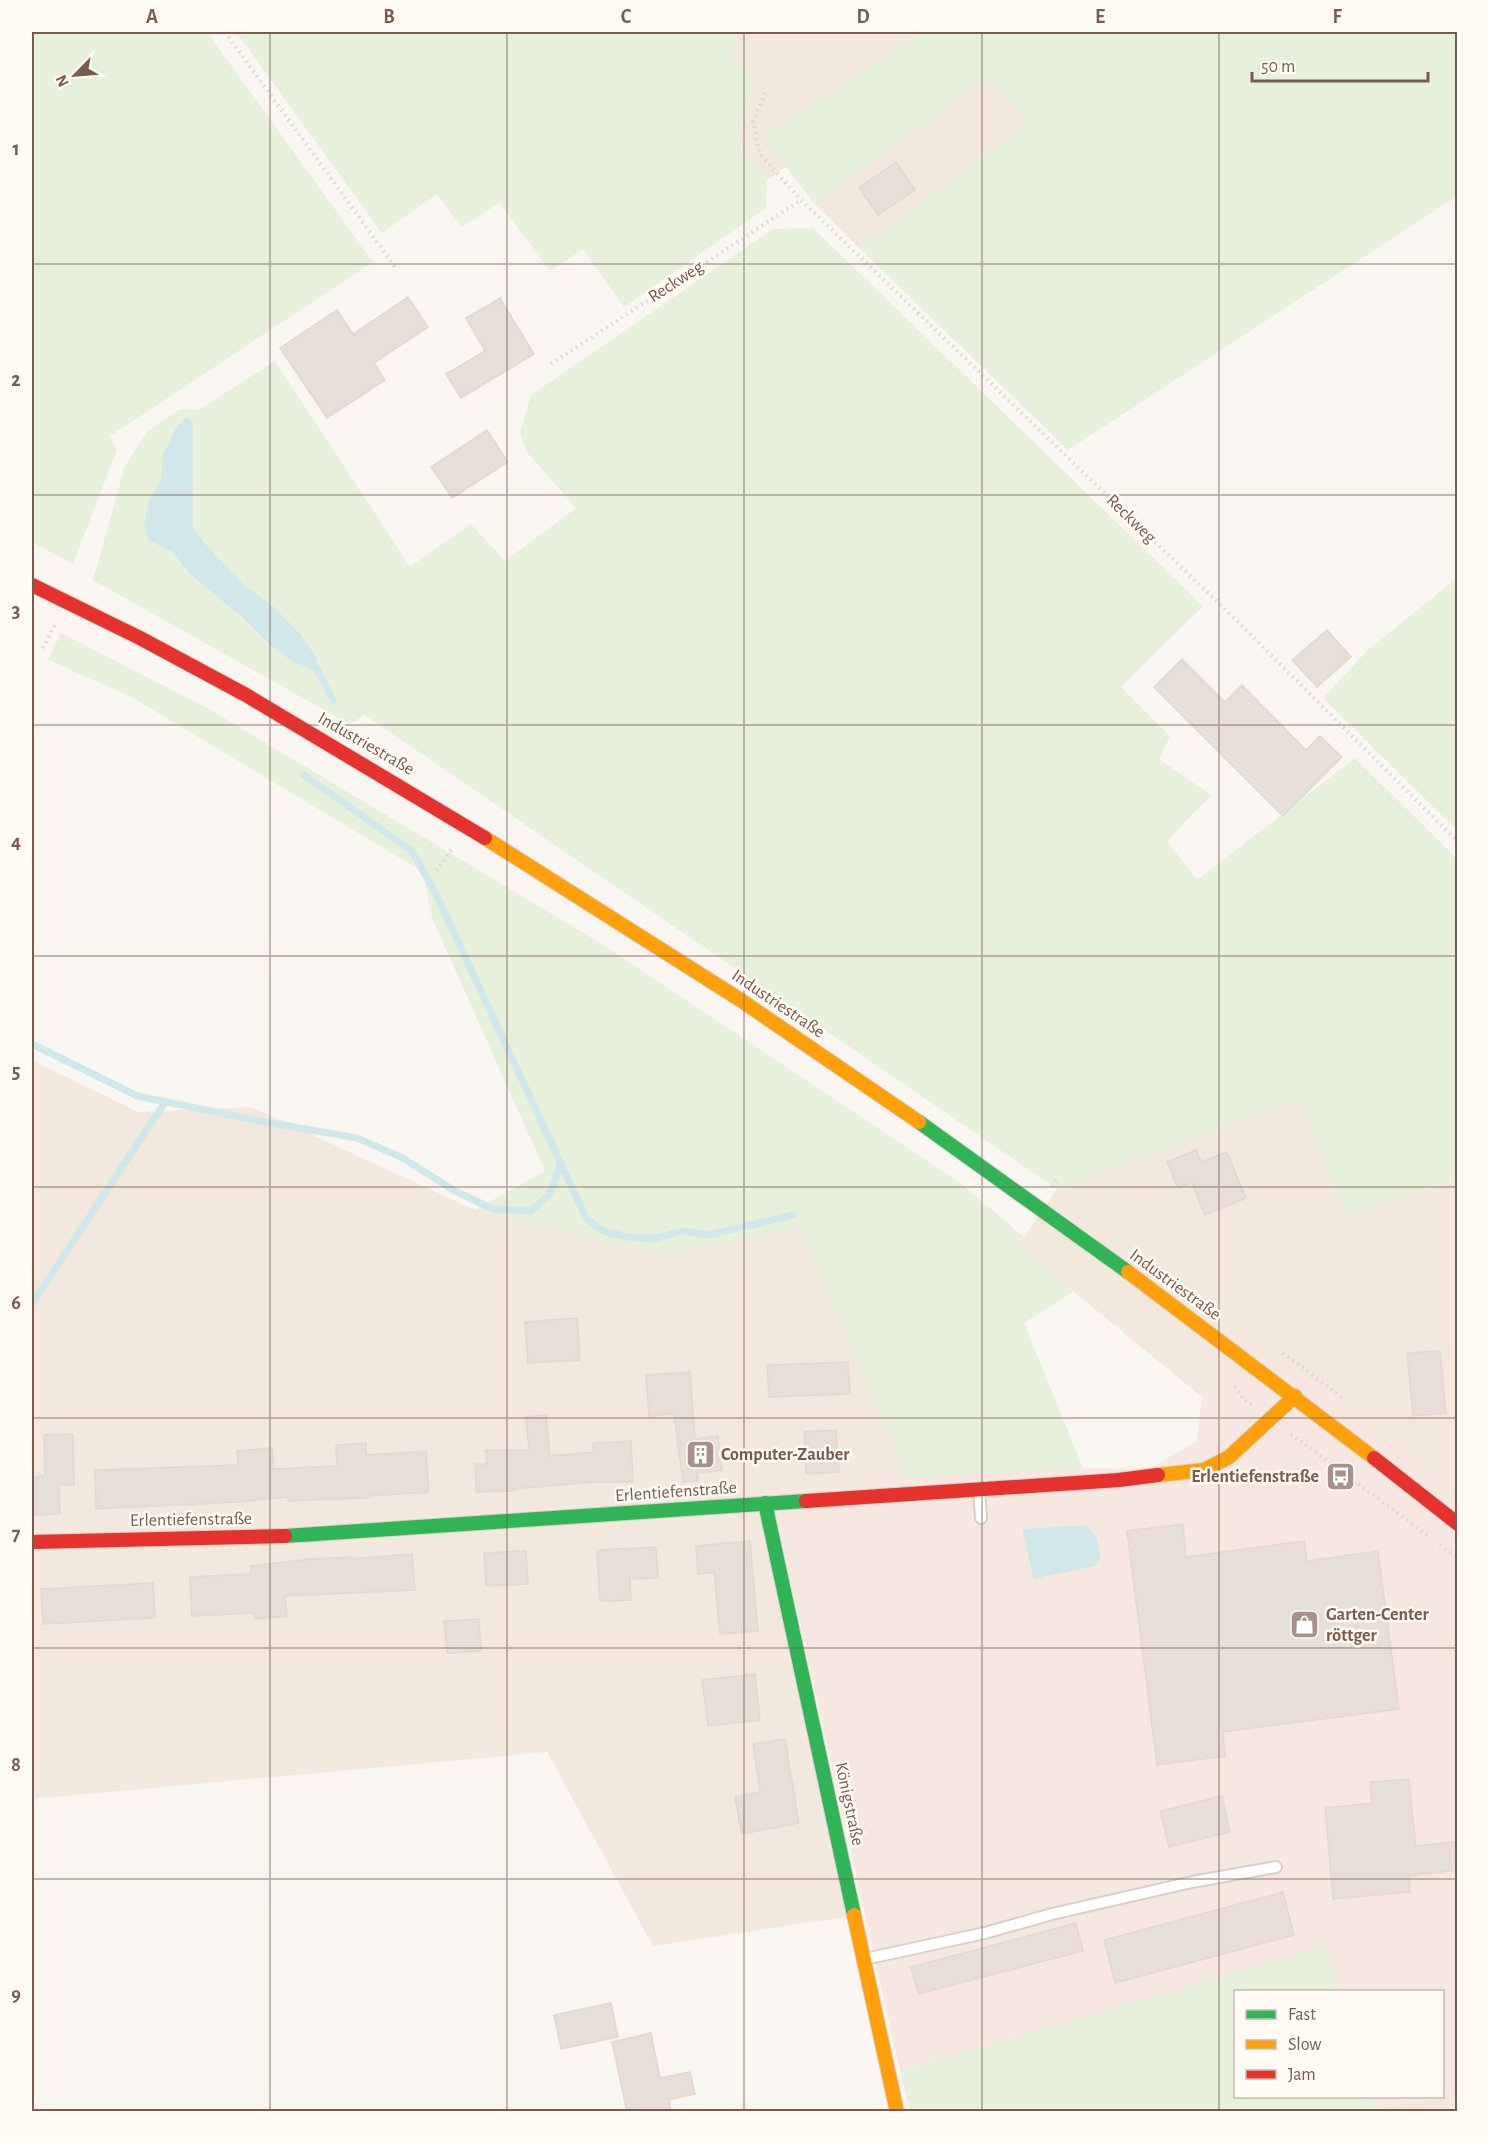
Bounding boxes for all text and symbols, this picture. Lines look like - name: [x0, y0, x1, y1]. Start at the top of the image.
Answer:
- text: A: [146, 7, 158, 27]
- text: B: [383, 7, 395, 27]
- text: C: [621, 7, 632, 27]
- text: D: [856, 7, 870, 27]
- text: E: [1095, 7, 1105, 27]
- text: F: [1332, 7, 1342, 27]
- north arrow: [45, 45, 105, 105]
- scale bar: [1252, 45, 1428, 83]
- text: 50 m: [1261, 58, 1295, 76]
- text: N: [53, 72, 72, 89]
- text: 1: [12, 139, 20, 159]
- street label: Reckweg: [645, 258, 707, 306]
- text: 2: [11, 370, 21, 390]
- street label: Reckweg: [1103, 491, 1160, 547]
- text: 3: [12, 601, 20, 621]
- street label: Industriestraße: [315, 709, 417, 779]
- text: 4: [11, 832, 21, 852]
- street label: Industriestraße: [728, 966, 828, 1042]
- text: 5: [12, 1062, 20, 1082]
- street label: Industriestraße: [1126, 1246, 1224, 1324]
- text: 6: [11, 1293, 21, 1313]
- building icon: Computer-Zauber: [684, 1439, 716, 1471]
- place label: Computer-Zauber: [721, 1446, 850, 1464]
- bus stop icon: Erlentiefenstraße: [1324, 1461, 1356, 1493]
- place label: Erlentiefenstraße: [1191, 1468, 1319, 1486]
- street label: Erlentiefenstraße: [614, 1479, 738, 1505]
- street label: Erlentiefenstraße: [130, 1510, 252, 1530]
- text: 7: [12, 1524, 21, 1544]
- place label: Garten-Center röttger: [1326, 1606, 1429, 1645]
- shop icon: Garten-Center röttger: [1289, 1609, 1321, 1641]
- text: 8: [11, 1755, 21, 1775]
- street label: Königstraße: [831, 1760, 867, 1848]
- text: 9: [11, 1985, 21, 2005]
- legend: [1234, 1990, 1444, 2098]
- text: Fast: [1288, 2006, 1316, 2024]
- text: Slow: [1288, 2036, 1321, 2054]
- text: Jam: [1288, 2066, 1316, 2084]

